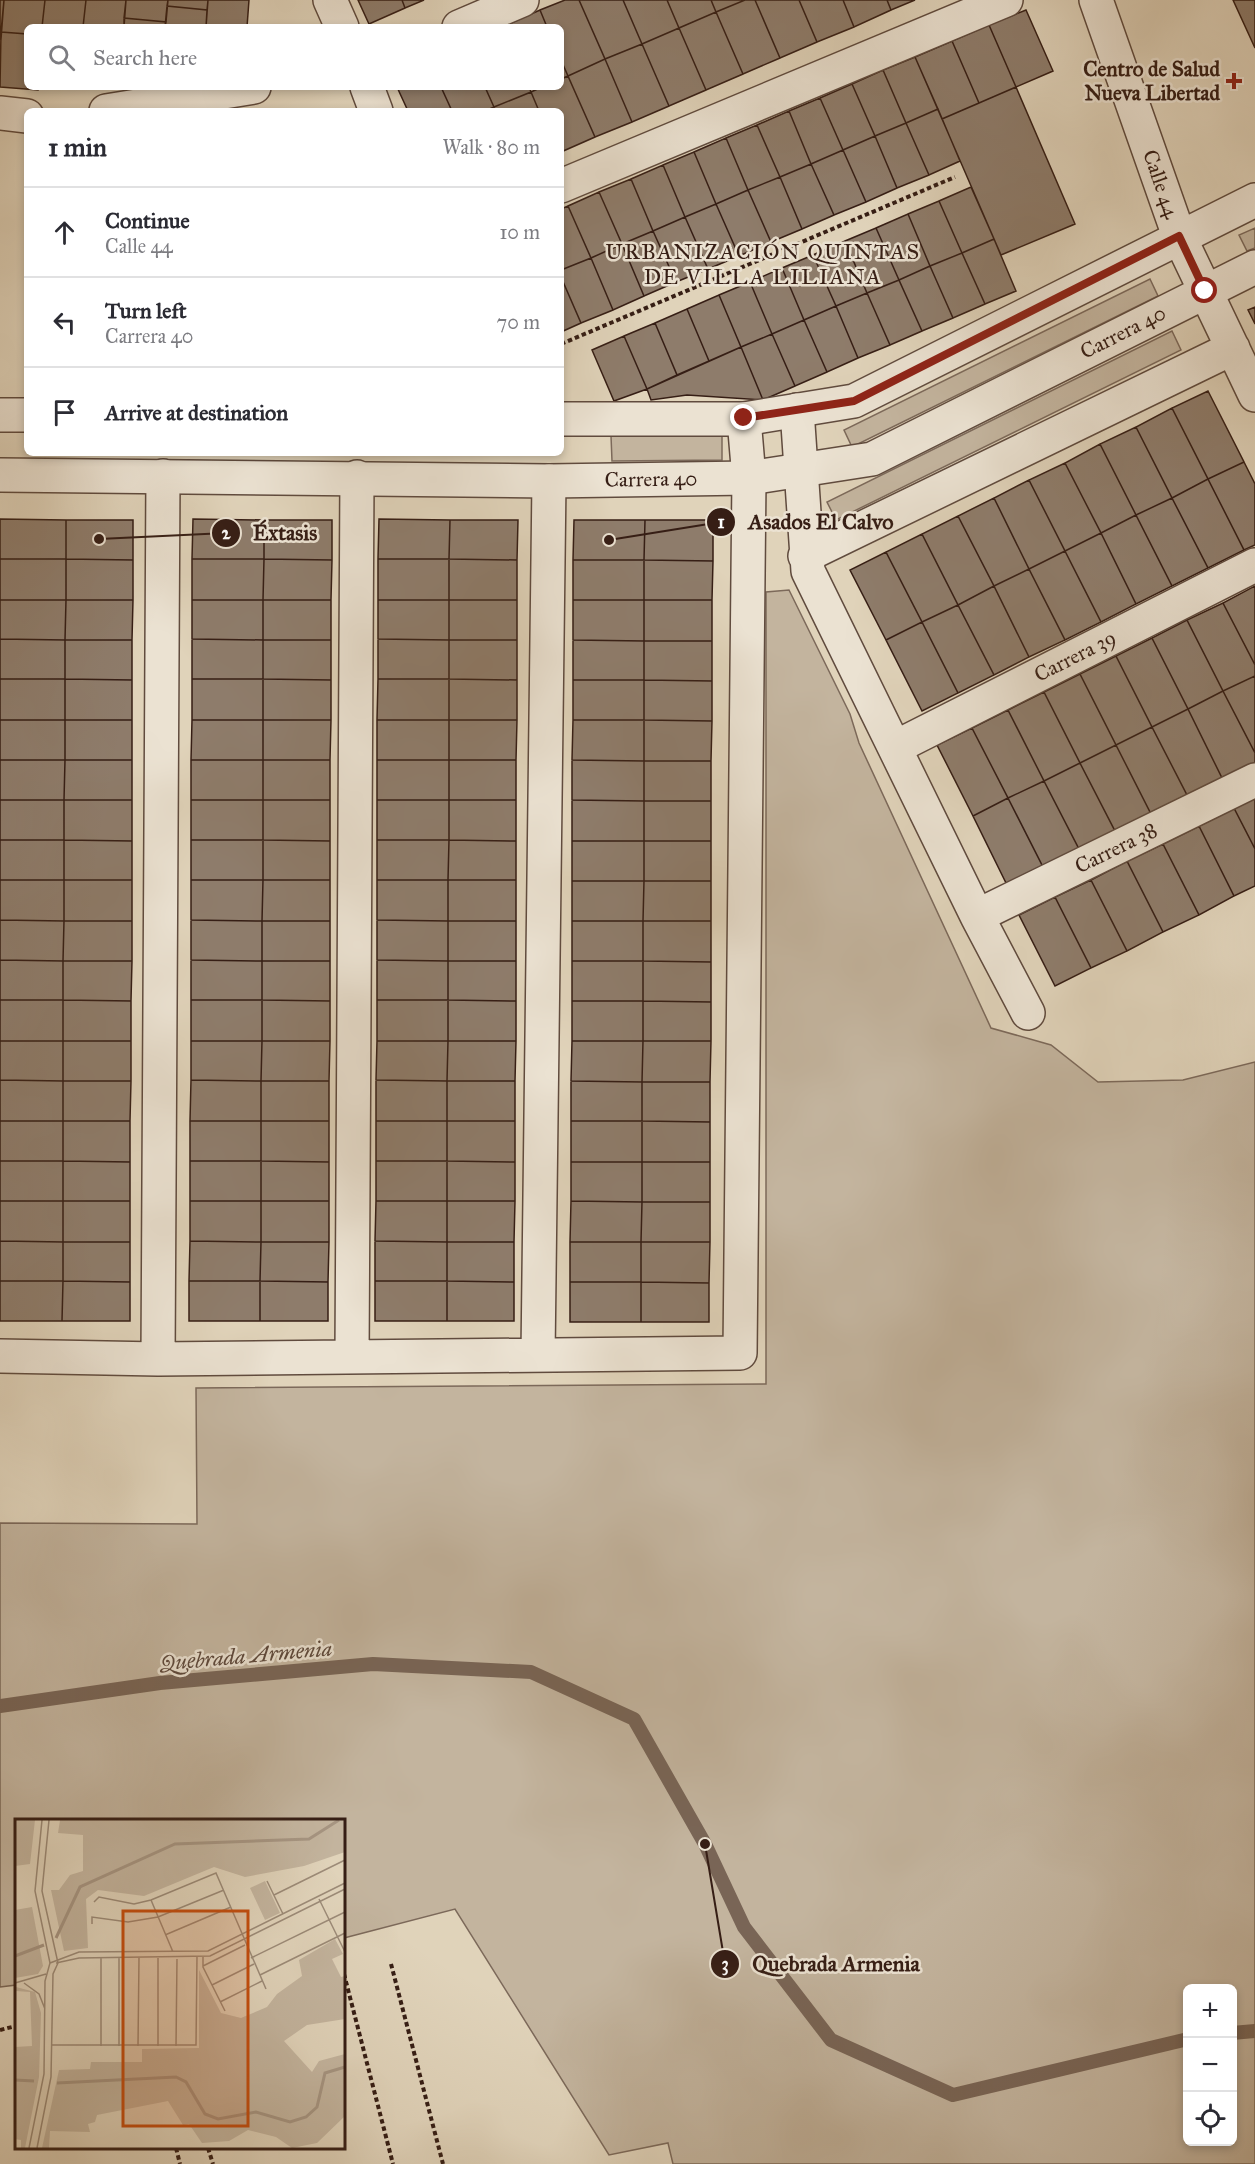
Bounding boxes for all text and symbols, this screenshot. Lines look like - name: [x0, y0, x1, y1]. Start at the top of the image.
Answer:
- search box: [24, 24, 564, 90]
- icon: search: [45, 41, 78, 74]
- text: Search here: [93, 44, 197, 71]
- place label: Centro de Salud Nueva Libertad: [1083, 56, 1220, 106]
- marker: Centro de Salud Nueva Libertad: [1225, 72, 1243, 90]
- text: 1 min: [48, 131, 107, 163]
- text: Walk · 80 m: [442, 135, 540, 159]
- street label: Calle 44: [1137, 146, 1185, 223]
- text: Continue: [105, 207, 190, 234]
- icon: ahead: [48, 216, 81, 249]
- text: 10 m: [499, 220, 540, 244]
- text: Calle 44: [105, 234, 173, 258]
- district label: URBANIZACIÓN QUINTAS DE VILLA LILIANA: [605, 238, 921, 290]
- route start: [1191, 277, 1217, 303]
- text: Turn left: [105, 297, 187, 324]
- street label: Carrera 40: [1076, 299, 1170, 365]
- icon: left: [48, 306, 81, 339]
- text: 70 m: [497, 310, 540, 334]
- text: Carrera 40: [105, 324, 193, 348]
- icon: arrive: [48, 396, 81, 429]
- text: Arrive at destination: [105, 399, 288, 426]
- route end: [730, 404, 756, 430]
- street label: Carrera 40: [604, 465, 698, 493]
- callout: Asados El Calvo: [706, 502, 905, 542]
- text: Asados El Calvo: [746, 508, 894, 535]
- text: 1: [717, 511, 725, 533]
- callout: Éxtasis: [211, 513, 330, 553]
- text: Éxtasis: [253, 519, 317, 546]
- text: 2: [222, 522, 232, 544]
- street label: Carrera 39: [1030, 624, 1120, 688]
- street label: Carrera 38: [1071, 817, 1161, 879]
- water label: Quebrada Armenia: [158, 1635, 333, 1677]
- inset map: [15, 1819, 345, 2149]
- callout: Quebrada Armenia: [710, 1944, 931, 1984]
- text: Quebrada Armenia: [752, 1950, 920, 1977]
- text: 3: [721, 1953, 729, 1976]
- map controls: [1183, 1984, 1237, 2146]
- button: +: [1183, 1984, 1237, 2038]
- button: −: [1183, 2038, 1237, 2092]
- button: locate: [1183, 2092, 1237, 2146]

